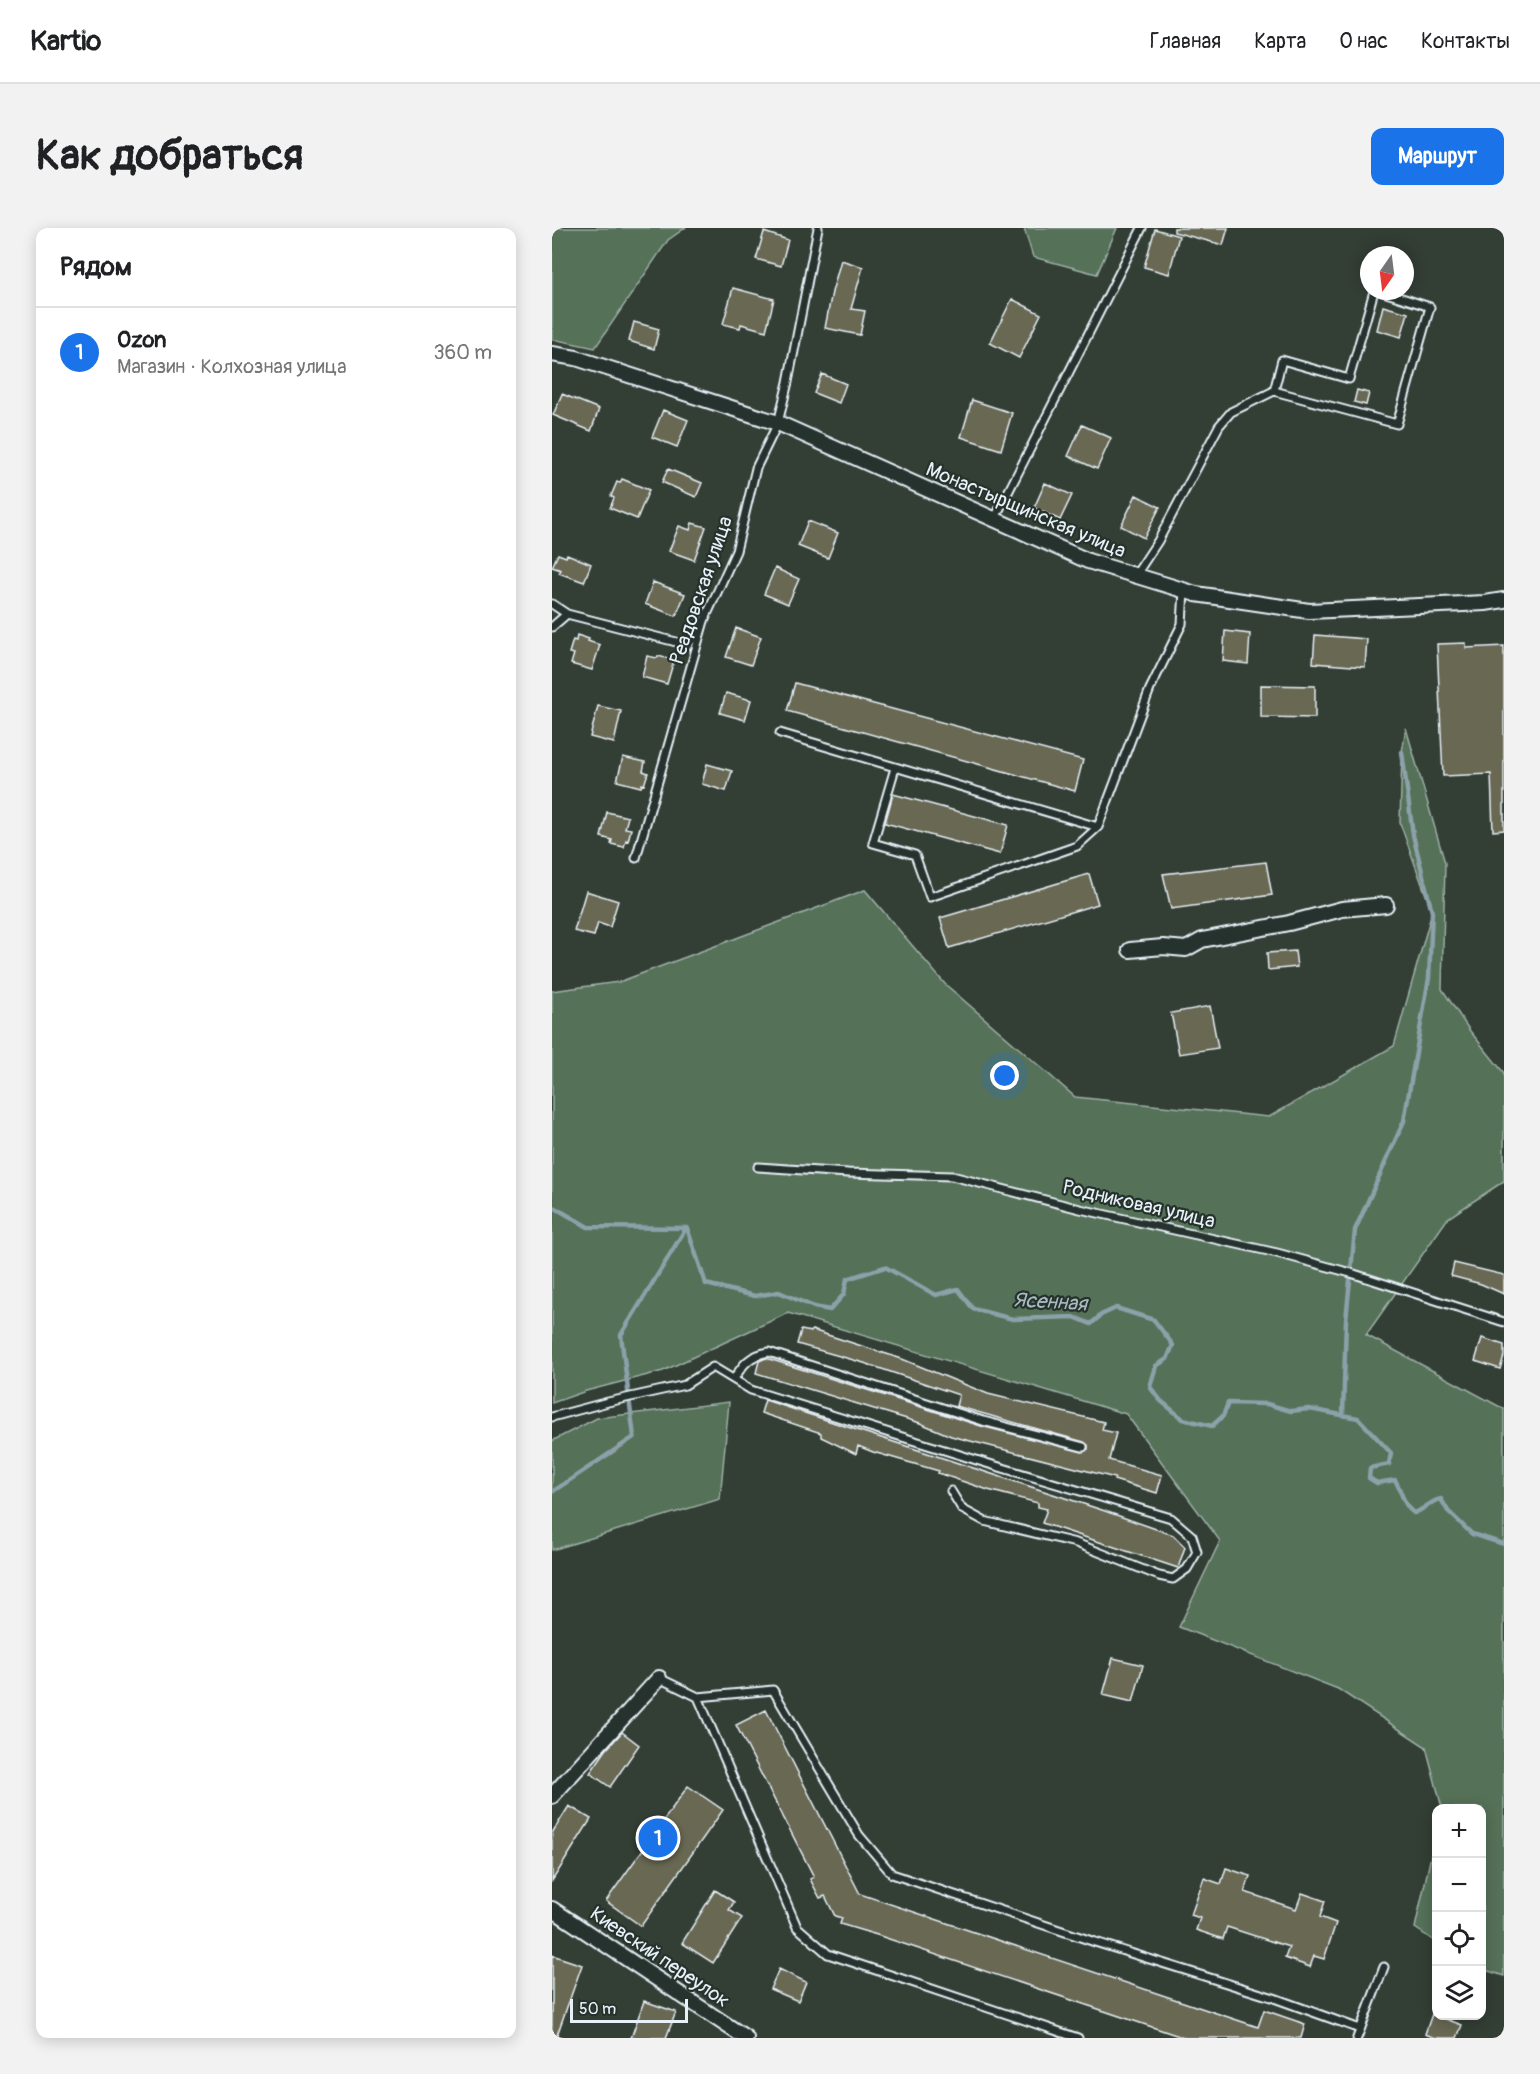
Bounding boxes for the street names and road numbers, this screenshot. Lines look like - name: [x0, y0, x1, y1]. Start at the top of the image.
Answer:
- street label: Монастырщинская улица: [922, 457, 1130, 563]
- street label: Реадовская улица: [664, 513, 738, 667]
- street label: Родниковая улица: [1061, 1174, 1217, 1234]
- street label: Киевский переулок: [585, 1901, 735, 2013]

